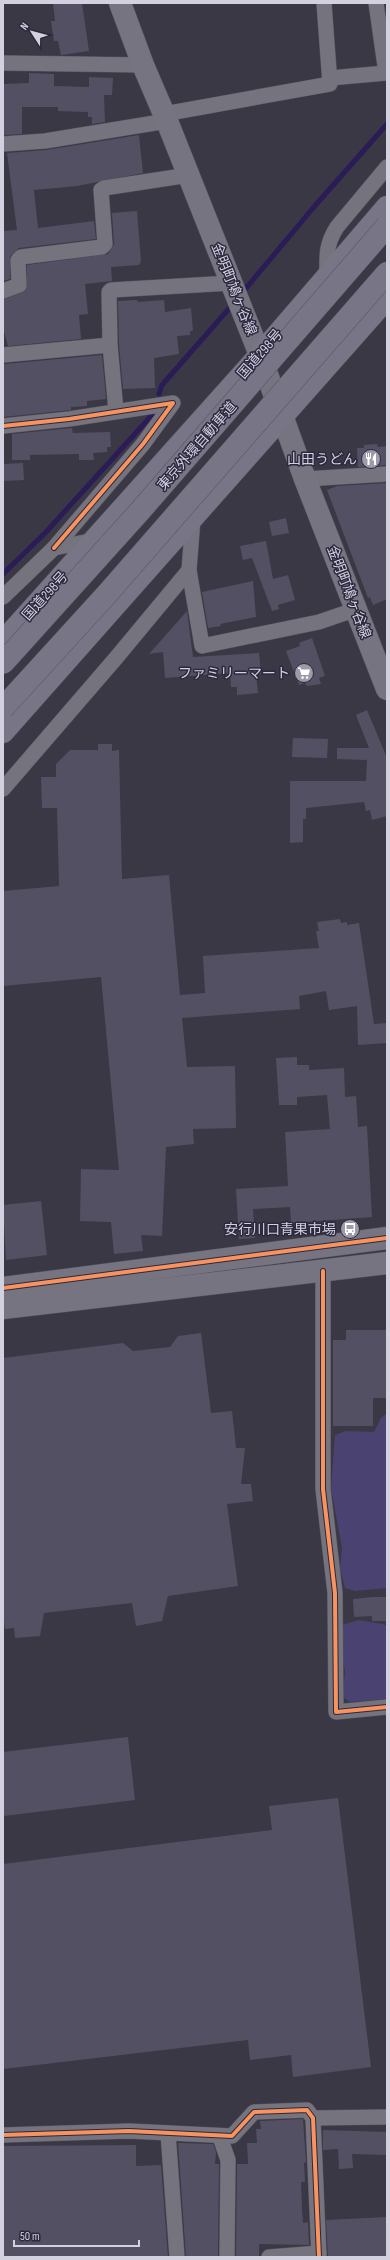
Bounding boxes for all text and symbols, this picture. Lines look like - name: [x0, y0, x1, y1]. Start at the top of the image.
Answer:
- north arrow: [12, 12, 52, 52]
- text: N: [17, 20, 31, 33]
- street label: 金明町鳩ヶ谷線: [208, 240, 260, 338]
- street label: 国道298号: [234, 326, 286, 382]
- street label: 東京外環自動車道: [154, 398, 240, 494]
- restaurant icon: 山田うどん: [360, 448, 382, 470]
- place label: 山田うどん: [287, 451, 357, 468]
- street label: 金明町鳩ヶ谷線: [324, 543, 374, 641]
- street label: 国道298号: [19, 568, 71, 624]
- supermarket icon: ファミリーマート: [293, 662, 315, 684]
- place label: ファミリーマート: [178, 665, 290, 682]
- bus stop icon: 安行川口青果市場: [339, 1218, 361, 1240]
- place label: 安行川口青果市場: [224, 1221, 336, 1238]
- scale bar: [14, 2222, 139, 2248]
- text: 50 m: [20, 2229, 40, 2244]

